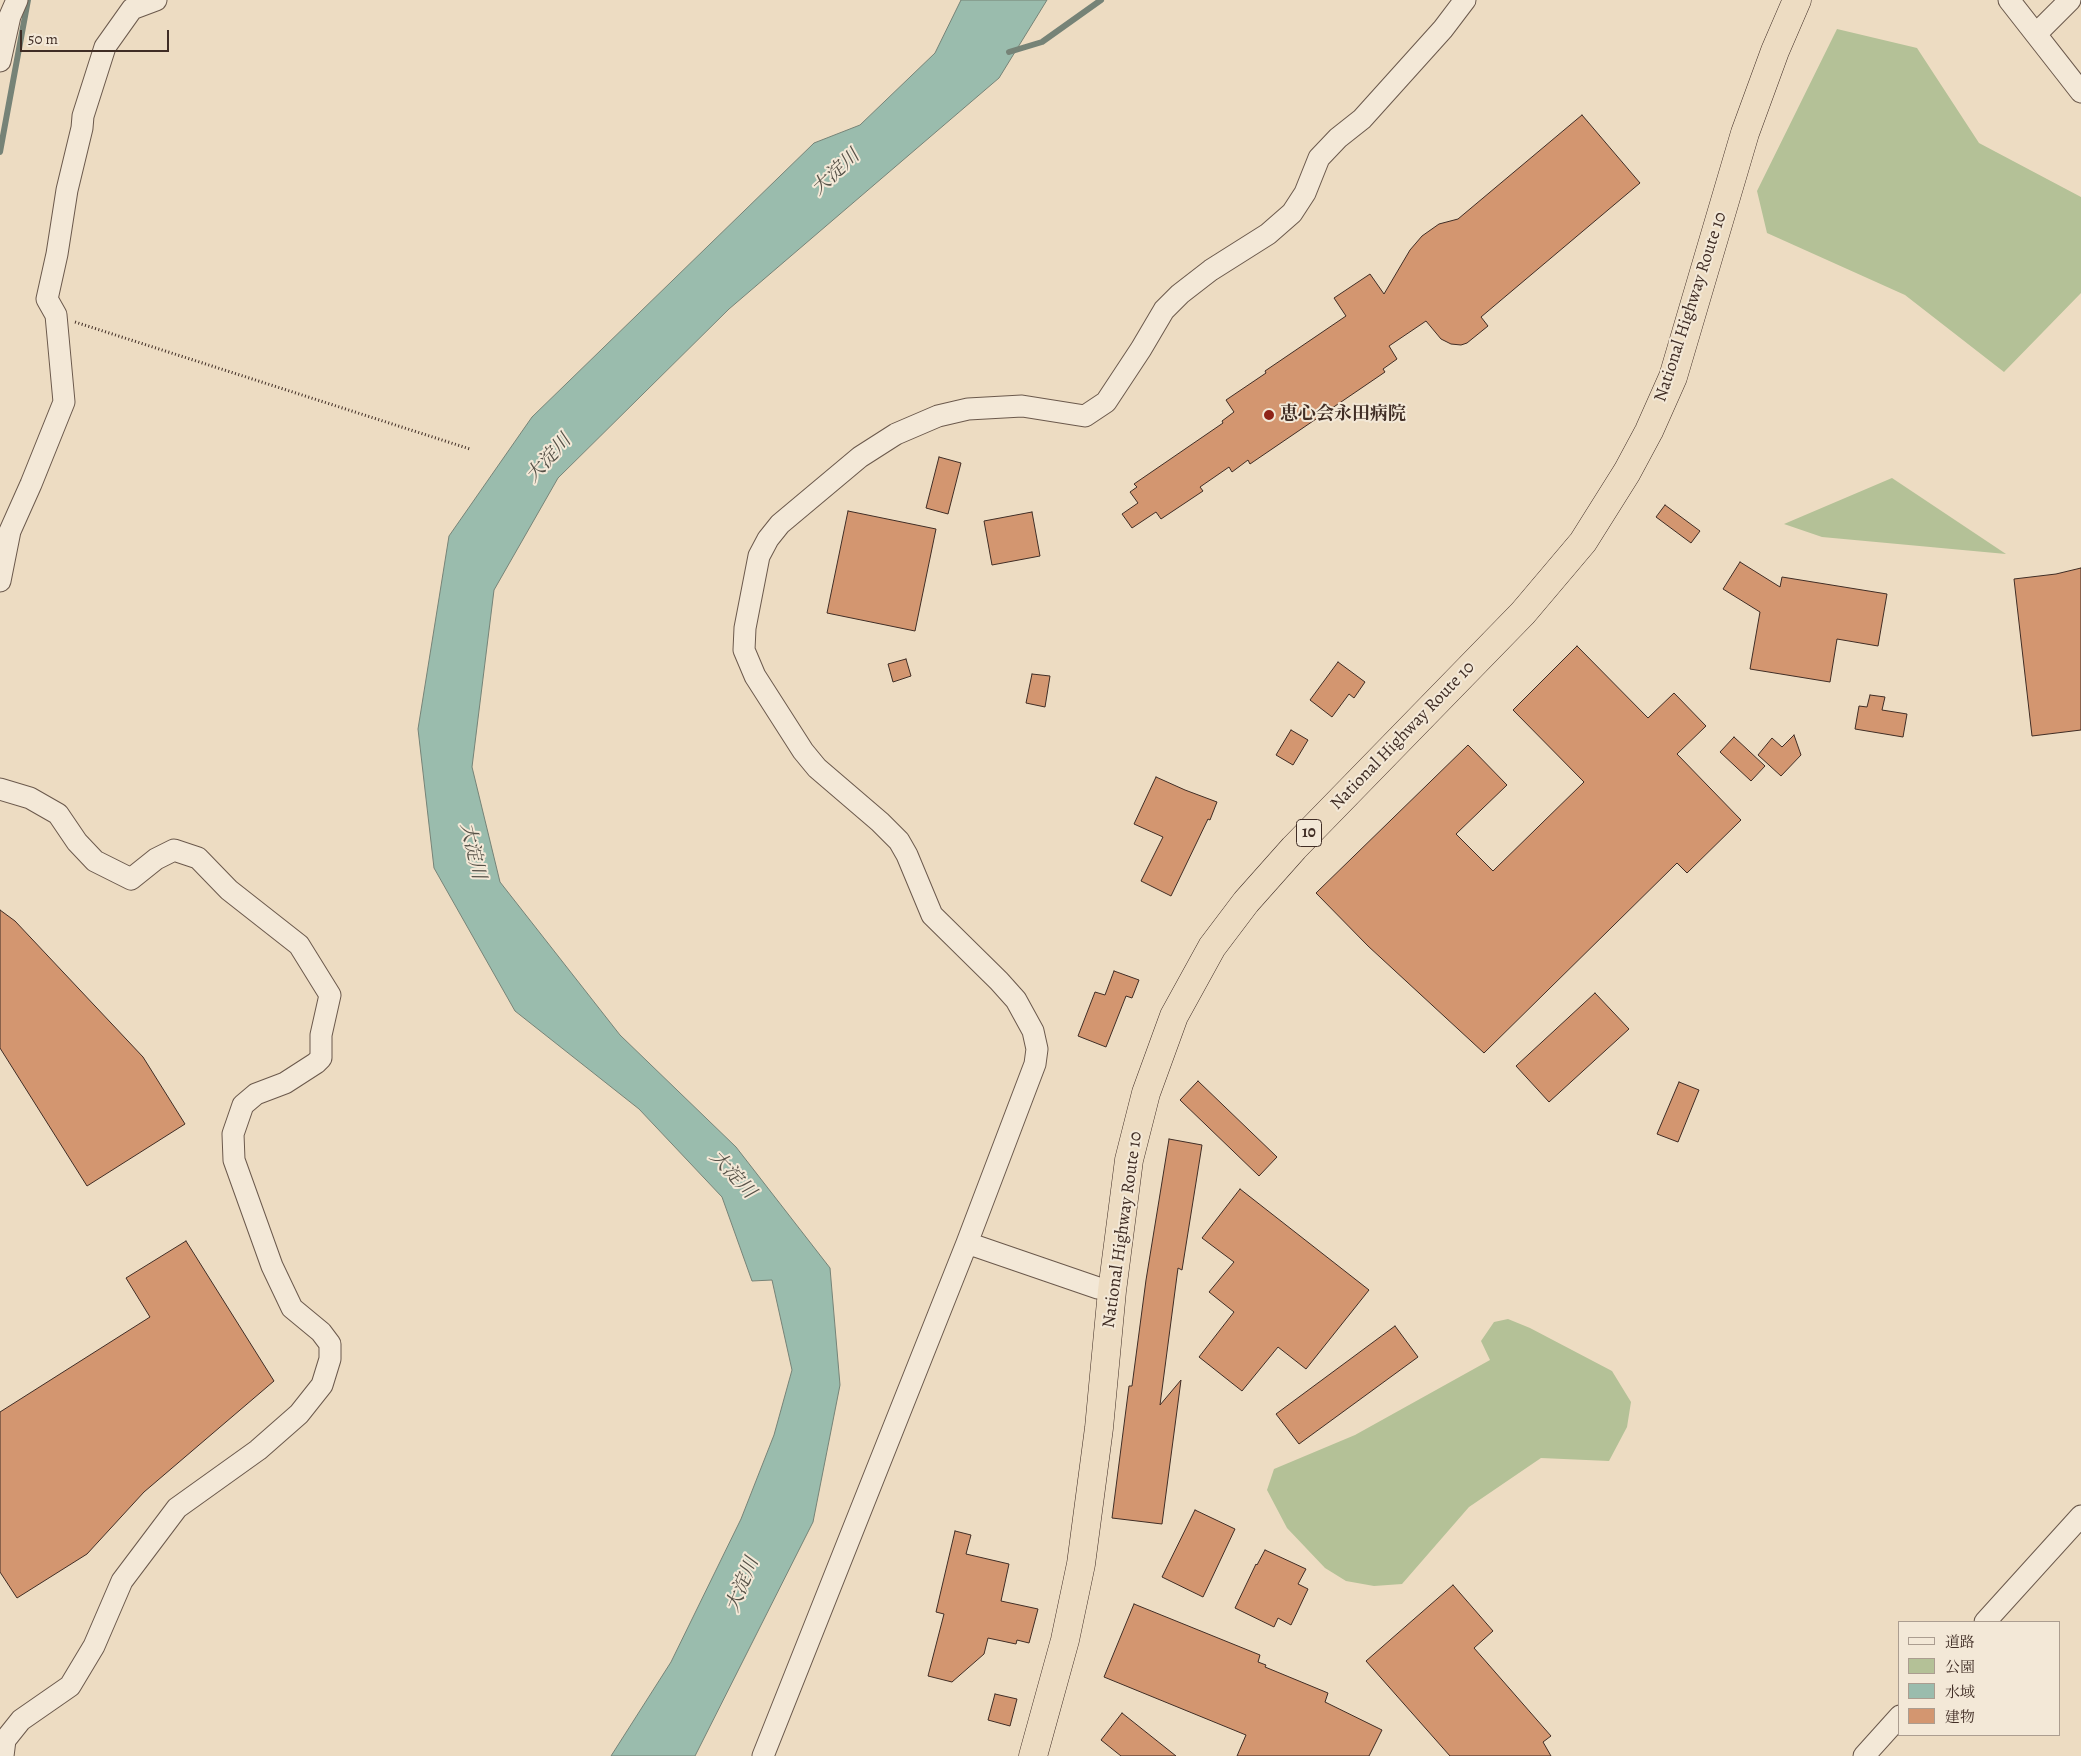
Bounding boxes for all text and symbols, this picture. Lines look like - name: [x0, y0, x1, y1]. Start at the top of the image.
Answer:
- scale bar: [22, 20, 171, 52]
- text: 50 m: [28, 29, 58, 49]
- water label: 大淀川: [807, 145, 865, 201]
- street label: National Highway Route 10: [1650, 209, 1732, 405]
- place label: 恵心会永田病院: [1280, 404, 1406, 426]
- marker: 恵心会永田病院: [1262, 408, 1276, 422]
- water label: 大淀川: [521, 430, 577, 488]
- street label: National Highway Route 10: [1326, 657, 1480, 815]
- road number: 10: [1296, 820, 1322, 846]
- water label: 大淀川: [454, 821, 490, 881]
- street label: National Highway Route 10: [1098, 1130, 1148, 1330]
- water label: 大淀川: [704, 1146, 760, 1204]
- water label: 大淀川: [722, 1554, 764, 1616]
- legend: [1898, 1621, 2061, 1736]
- text: 道路: [1945, 1632, 1975, 1652]
- text: 公園: [1945, 1657, 1975, 1677]
- text: 水域: [1945, 1682, 1975, 1702]
- text: 建物: [1945, 1707, 1975, 1727]

